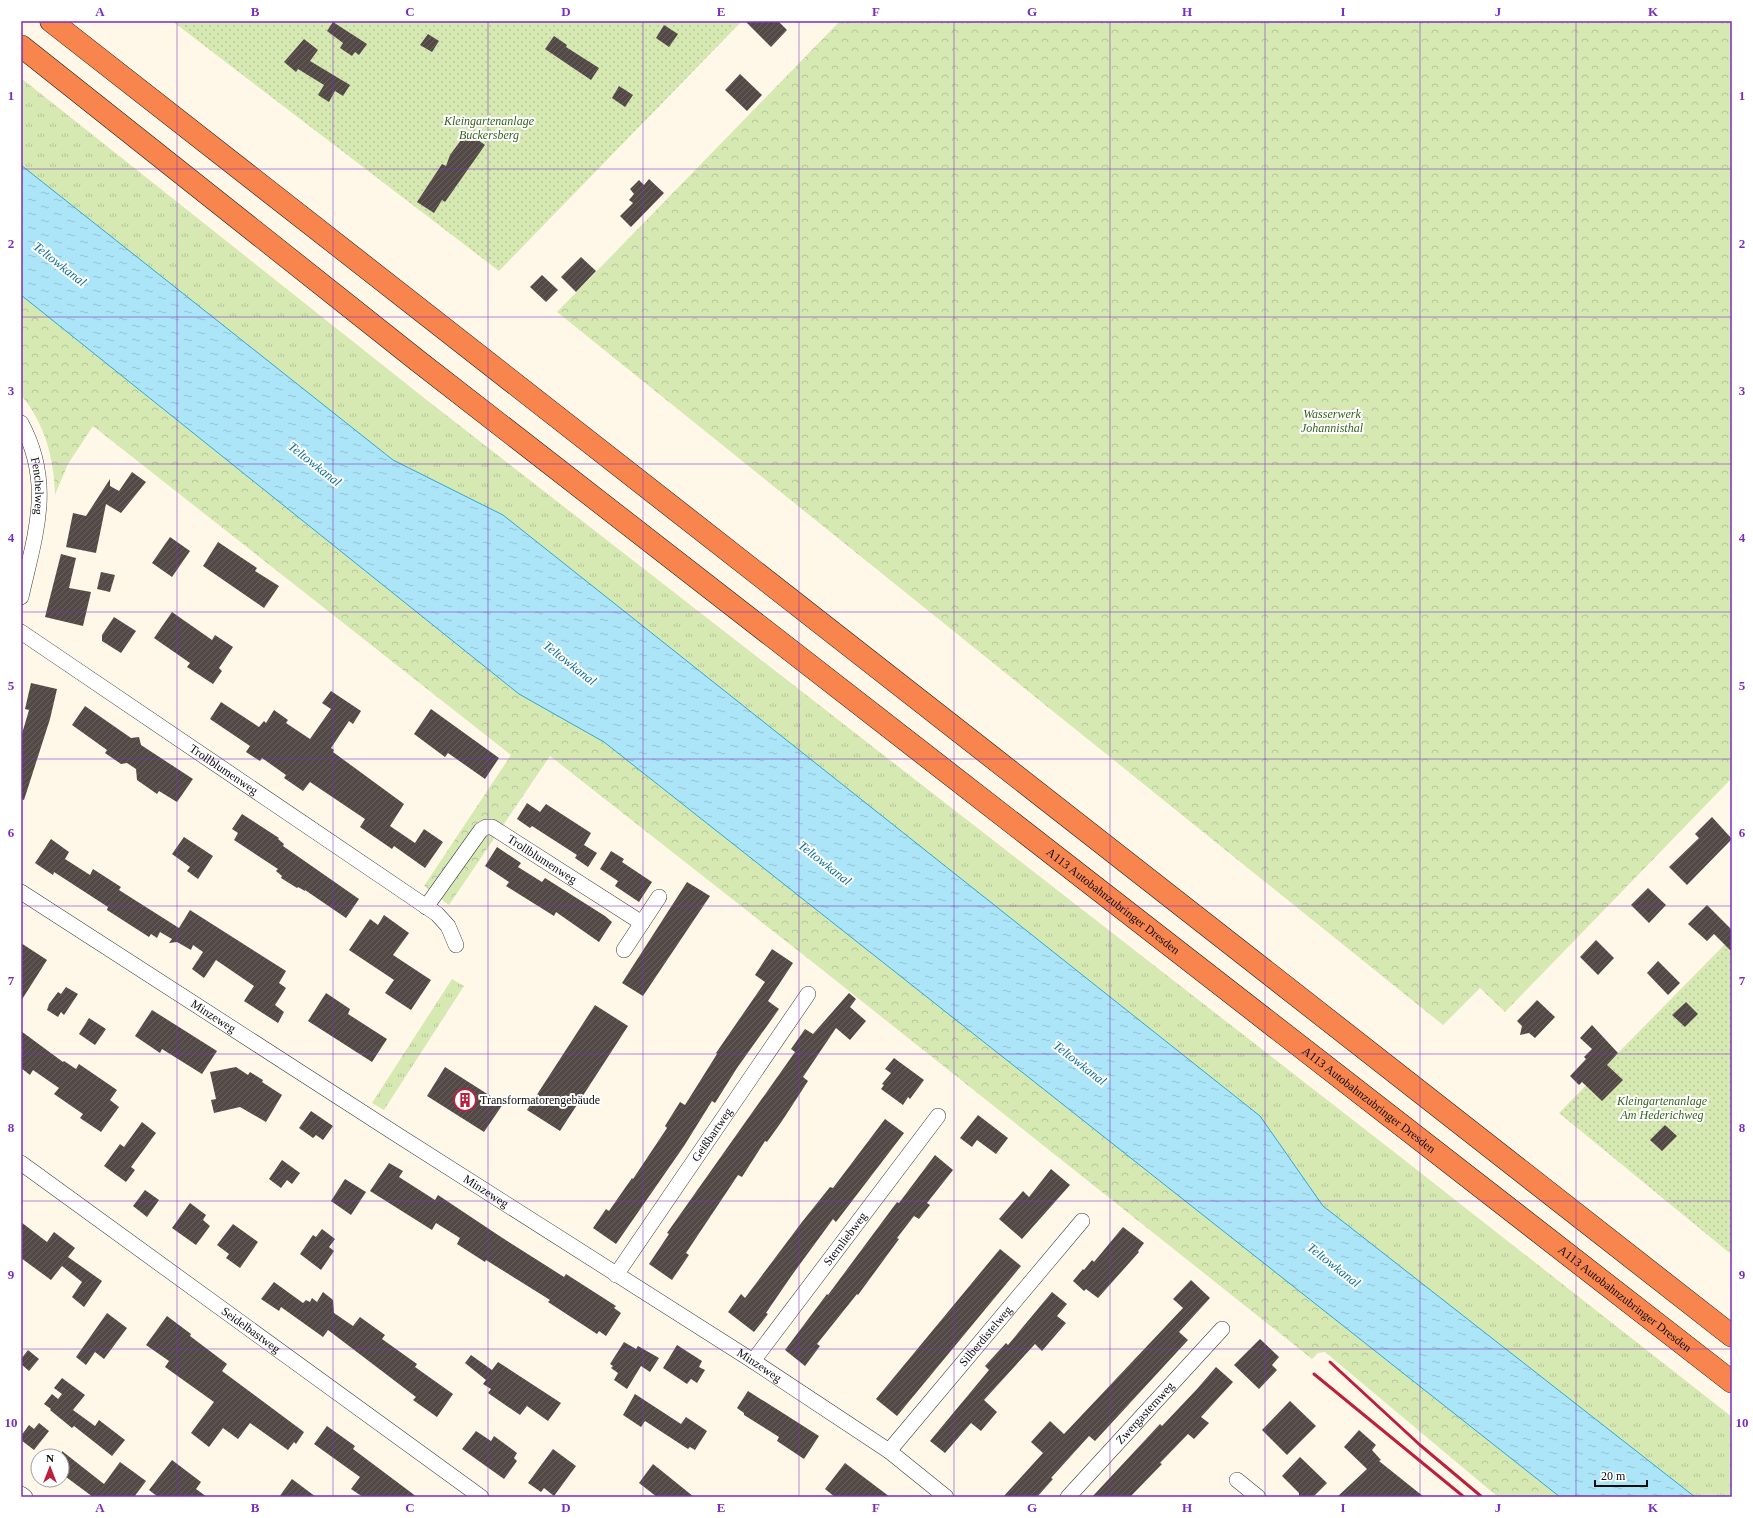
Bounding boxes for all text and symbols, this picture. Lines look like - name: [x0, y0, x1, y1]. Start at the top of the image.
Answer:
- text: A: [95, 4, 105, 19]
- text: B: [251, 4, 260, 19]
- text: C: [405, 4, 415, 19]
- text: D: [561, 4, 571, 19]
- text: E: [717, 4, 725, 19]
- text: F: [872, 4, 880, 19]
- text: G: [1027, 4, 1037, 19]
- text: H: [1182, 4, 1192, 19]
- text: I: [1340, 4, 1346, 19]
- text: J: [1495, 4, 1502, 19]
- text: K: [1648, 4, 1659, 19]
- text: 1: [8, 88, 14, 103]
- text: 1: [1739, 88, 1745, 103]
- park label: Kleingartenanlage Buckersberg: [443, 114, 535, 142]
- text: 2: [8, 236, 14, 251]
- text: 2: [1739, 236, 1745, 251]
- water label: Teltowkanal: [31, 239, 90, 290]
- text: 3: [8, 383, 15, 398]
- text: 3: [1739, 383, 1746, 398]
- park label: Wasserwerk Johannisthal: [1301, 407, 1364, 435]
- water label: Teltowkanal: [286, 439, 345, 490]
- street label: Fenchelweg: [28, 456, 46, 516]
- text: 4: [8, 530, 15, 545]
- text: 4: [1739, 530, 1746, 545]
- water label: Teltowkanal: [541, 638, 600, 689]
- text: 5: [8, 678, 15, 693]
- text: 5: [1739, 678, 1746, 693]
- street label: Trollblumenweg: [187, 741, 261, 798]
- text: 6: [8, 825, 15, 840]
- text: 6: [1739, 825, 1746, 840]
- street label: Trollblumenweg: [505, 832, 579, 886]
- water label: Teltowkanal: [796, 838, 855, 889]
- street label: A113 Autobahnzubringer Dresden: [1044, 845, 1182, 957]
- text: 7: [8, 973, 15, 988]
- text: 7: [1739, 973, 1746, 988]
- street label: Minzeweg: [188, 997, 238, 1036]
- water label: Teltowkanal: [1051, 1038, 1110, 1089]
- street label: A113 Autobahnzubringer Dresden: [1299, 1044, 1438, 1156]
- building icon: Transformatorengebäude: [452, 1087, 478, 1113]
- place label: Transformatorengebäude: [480, 1093, 600, 1107]
- park label: Kleingartenanlage Am Hederichweg: [1616, 1094, 1708, 1122]
- street label: Geißbartweg: [689, 1105, 735, 1164]
- text: 8: [8, 1120, 15, 1135]
- text: 8: [1739, 1120, 1746, 1135]
- street label: Minzeweg: [461, 1172, 511, 1211]
- street label: Sternliebweg: [821, 1209, 870, 1268]
- water label: Teltowkanal: [1305, 1240, 1364, 1291]
- street label: A113 Autobahnzubringer Dresden: [1555, 1243, 1694, 1355]
- text: 9: [8, 1267, 15, 1282]
- text: 9: [1739, 1267, 1746, 1282]
- street label: Silberdistelweg: [956, 1303, 1015, 1369]
- street label: Seidelbastweg: [219, 1304, 283, 1356]
- street label: Minzeweg: [734, 1346, 784, 1385]
- street label: Zwergasternweg: [1113, 1379, 1177, 1447]
- text: 10: [5, 1415, 18, 1430]
- text: 10: [1736, 1415, 1749, 1430]
- north arrow: [30, 1448, 70, 1488]
- text: N: [46, 1452, 54, 1464]
- scale bar: [1595, 1462, 1647, 1488]
- text: 20 m: [1601, 1469, 1626, 1483]
- text: A: [95, 1500, 105, 1515]
- text: B: [251, 1500, 260, 1515]
- text: C: [405, 1500, 415, 1515]
- text: D: [561, 1500, 571, 1515]
- text: E: [717, 1500, 725, 1515]
- text: F: [872, 1500, 880, 1515]
- text: G: [1027, 1500, 1037, 1515]
- text: H: [1182, 1500, 1192, 1515]
- text: I: [1340, 1500, 1346, 1515]
- text: J: [1495, 1500, 1502, 1515]
- text: K: [1648, 1500, 1659, 1515]

